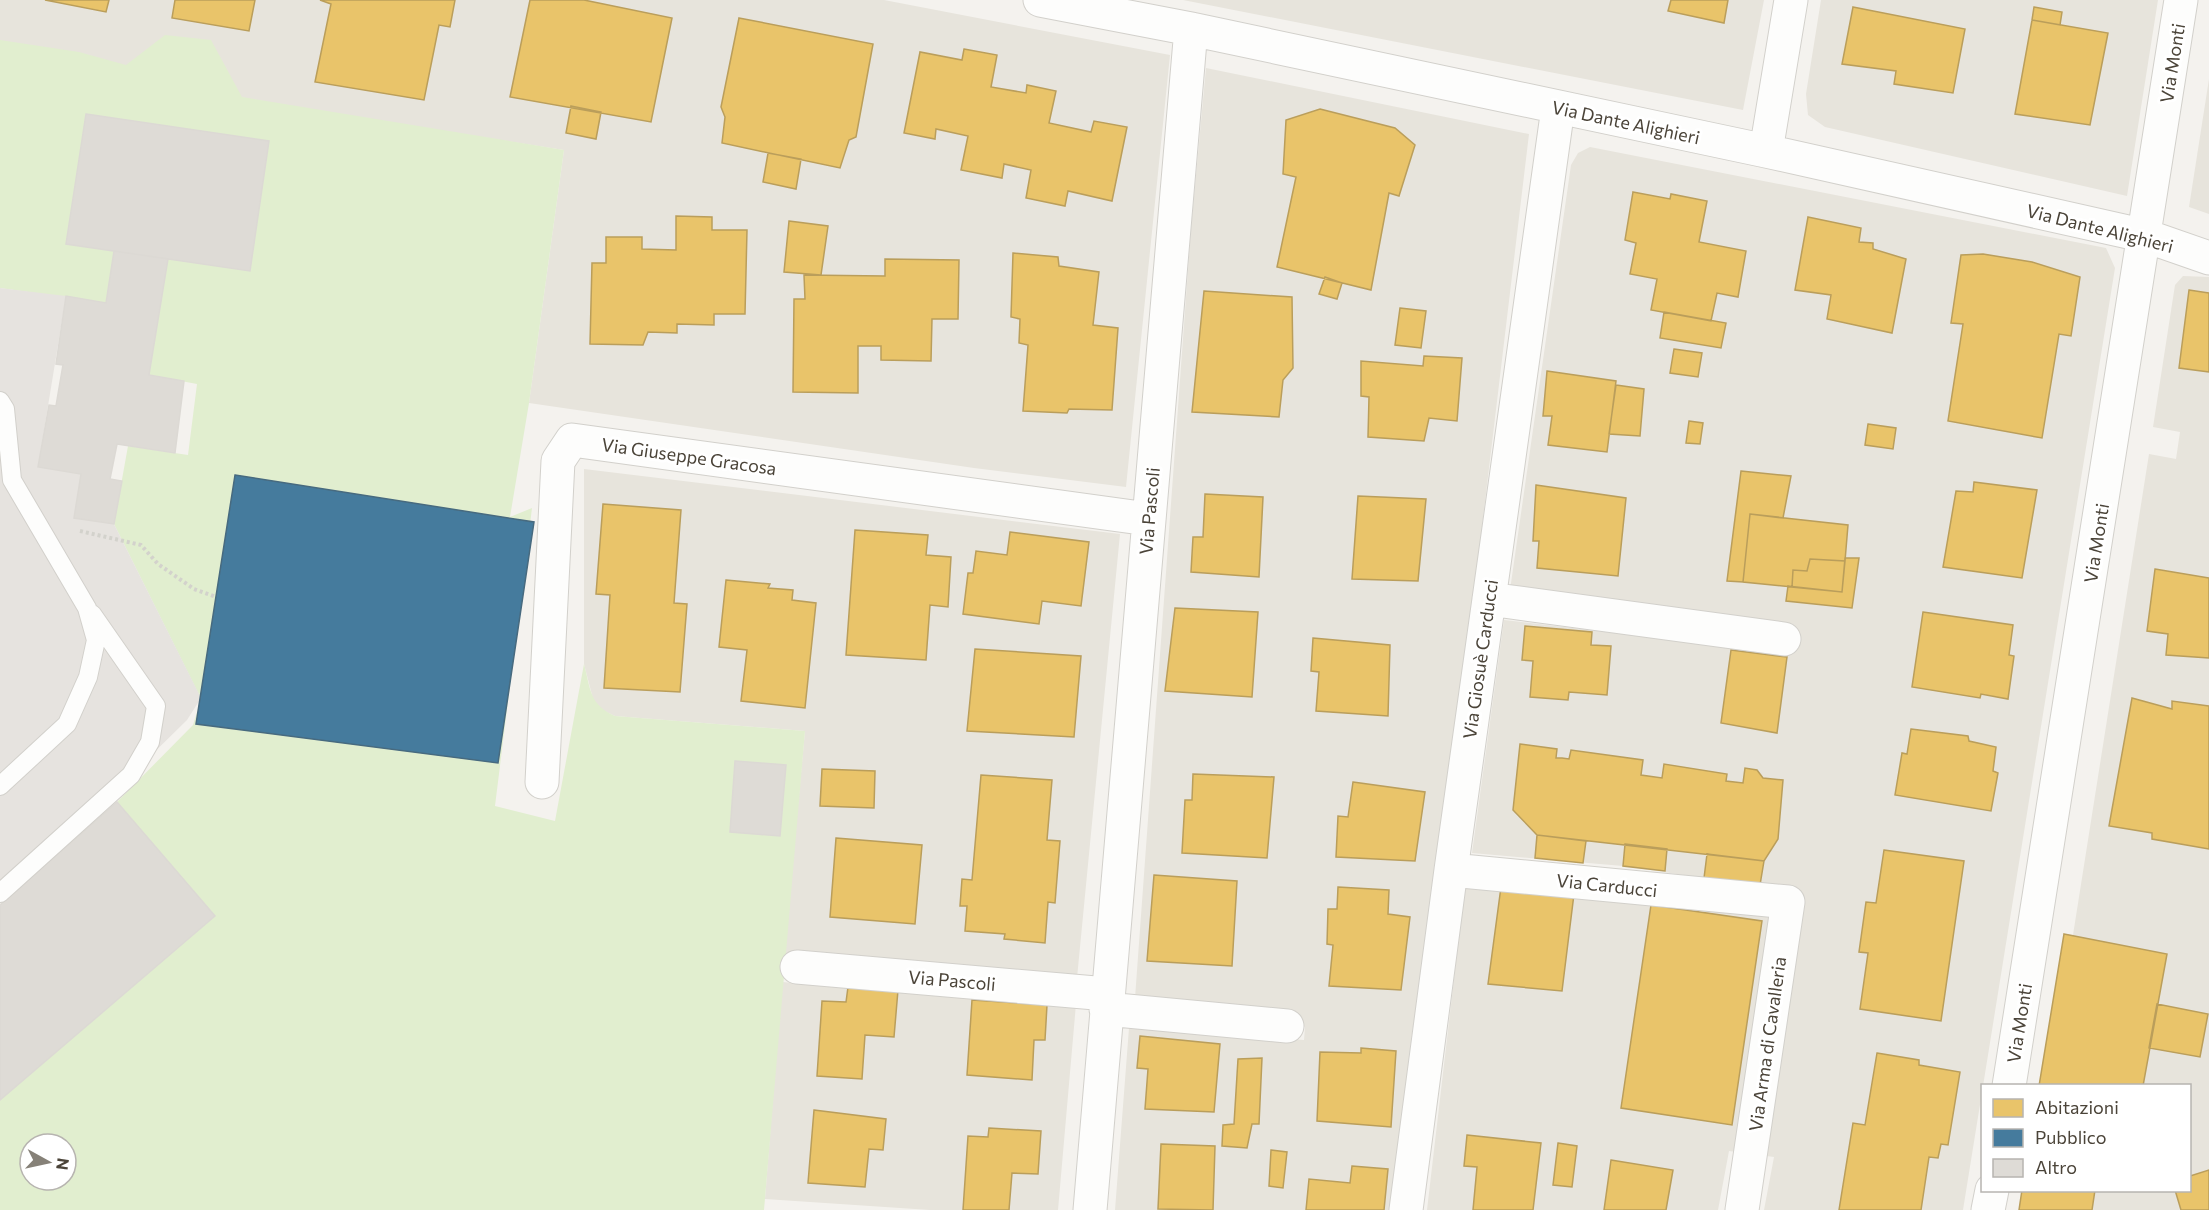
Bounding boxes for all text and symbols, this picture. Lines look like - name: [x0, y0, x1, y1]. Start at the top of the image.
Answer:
- street label: Via Monti: [2155, 22, 2189, 104]
- street label: Via Dante Alighieri: [1550, 96, 1702, 148]
- street label: Via Dante Alighieri: [2024, 199, 2176, 257]
- street label: Via Giuseppe Gracosa: [600, 433, 778, 479]
- street label: Via Pascoli: [1134, 466, 1164, 556]
- street label: Via Monti: [2079, 502, 2113, 584]
- street label: Via Giosuè Carducci: [1458, 578, 1502, 740]
- street label: Via Carducci: [1555, 869, 1659, 901]
- street label: Via Arma di Cavalleria: [1744, 955, 1790, 1133]
- street label: Via Pascoli: [907, 965, 997, 995]
- street label: Via Monti: [2002, 982, 2036, 1064]
- legend: [1981, 1084, 2191, 1192]
- text: Abitazioni: [2035, 1096, 2119, 1118]
- text: Pubblico: [2035, 1126, 2107, 1148]
- north arrow: [18, 1132, 78, 1192]
- text: Altro: [2035, 1156, 2077, 1178]
- text: N: [53, 1157, 74, 1171]

